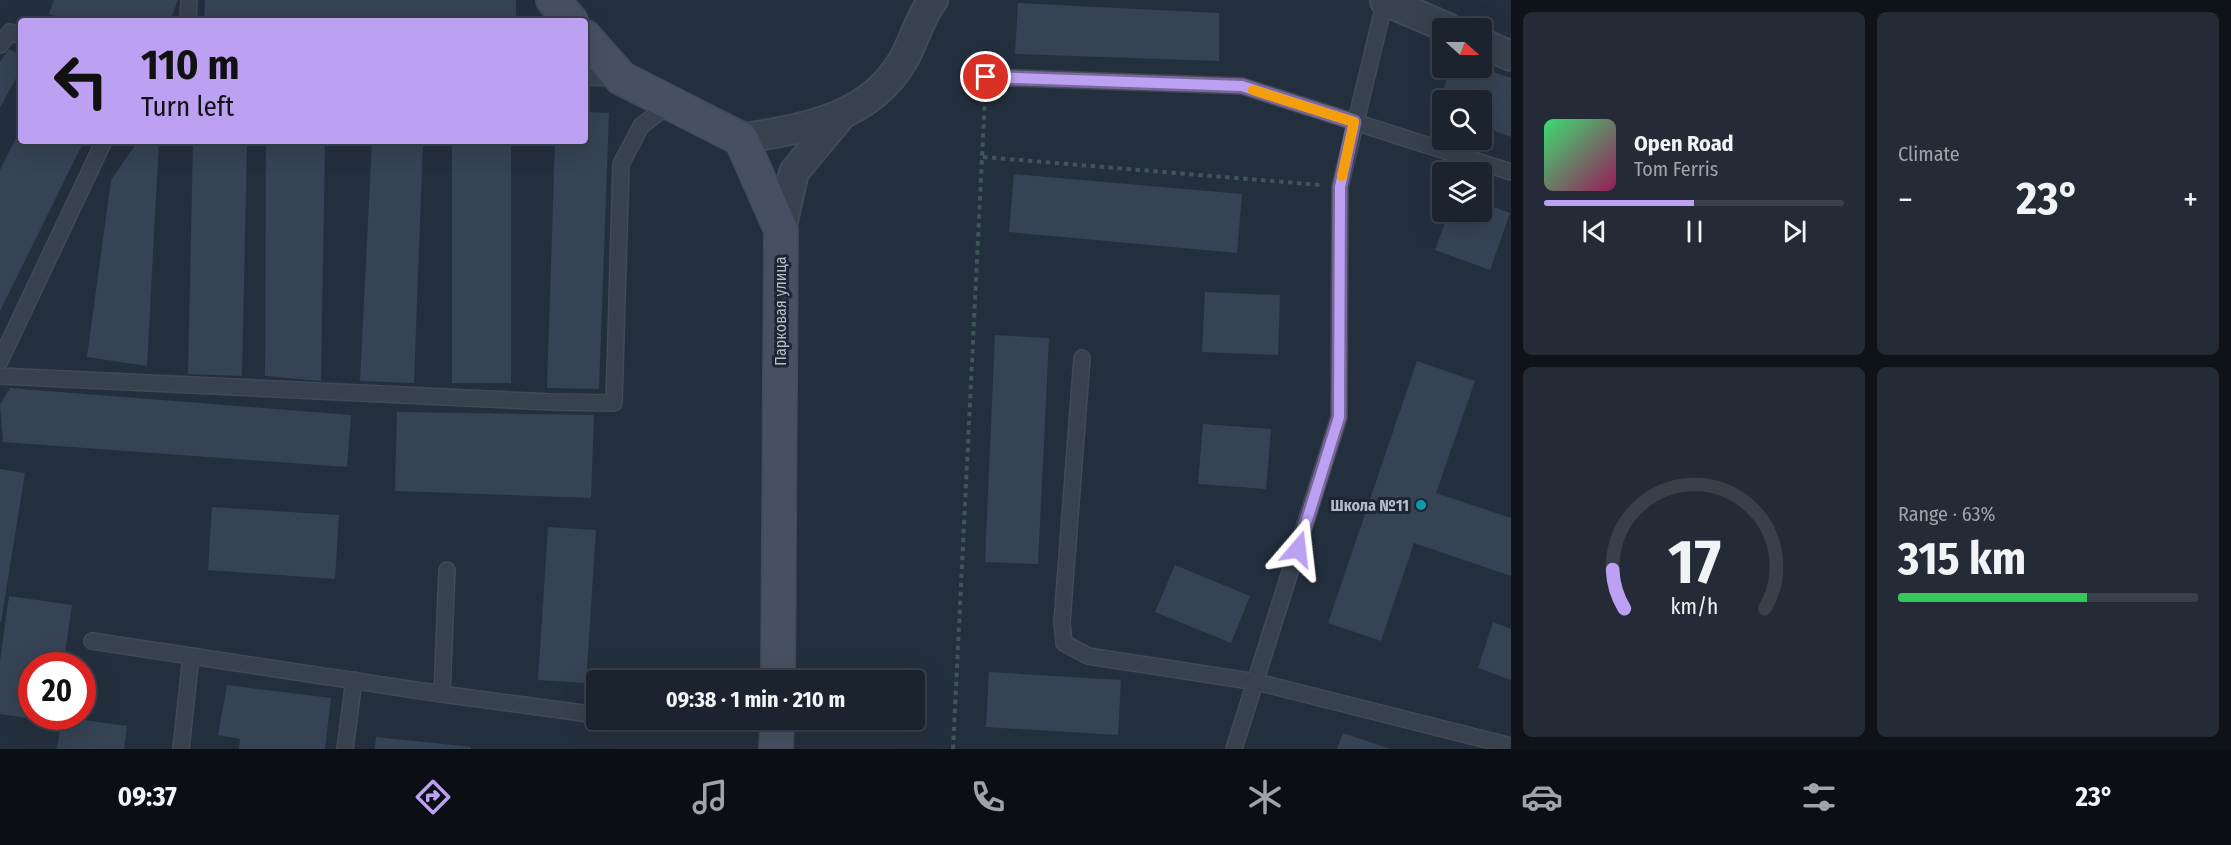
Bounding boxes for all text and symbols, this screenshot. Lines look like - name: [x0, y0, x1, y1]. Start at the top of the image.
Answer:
- north arrow: [1432, 18, 1492, 78]
- map controls: [1432, 18, 1492, 222]
- text: 110 m: [141, 40, 240, 90]
- icon: left: [42, 42, 120, 120]
- pin: [960, 51, 1011, 102]
- icon: arrive: [969, 60, 1002, 93]
- button: search: [1432, 90, 1492, 150]
- text: Turn left: [141, 91, 234, 123]
- text: Open Road: [1634, 130, 1734, 157]
- text: Climate: [1898, 142, 1960, 166]
- text: Tom Ferris: [1634, 157, 1718, 181]
- button: layers: [1432, 162, 1492, 222]
- text: 23°: [2016, 172, 2080, 226]
- text: −: [1898, 180, 1913, 220]
- text: +: [2183, 180, 2198, 220]
- icon: previous: [1578, 215, 1611, 248]
- icon: pause: [1678, 215, 1711, 248]
- icon: next: [1778, 215, 1811, 248]
- street label: Парковая улица: [771, 256, 790, 366]
- place label: Школа №11: [1331, 496, 1409, 515]
- marker: Школа №11: [1414, 498, 1428, 512]
- text: Range · 63%: [1898, 502, 1995, 526]
- position arrow: [1266, 517, 1330, 581]
- text: 17: [1668, 525, 1720, 600]
- text: 315 km: [1898, 532, 2026, 586]
- text: km/h: [1670, 594, 1718, 620]
- speed limit sign: 20: [18, 652, 96, 730]
- text: 09:38 · 1 min · 210 m: [666, 686, 845, 713]
- icon: directions: [412, 776, 454, 818]
- icon: music: [689, 776, 731, 818]
- icon: phone: [967, 776, 1009, 818]
- icon: climate: [1244, 776, 1286, 818]
- icon: car: [1521, 776, 1563, 818]
- icon: filters: [1798, 776, 1840, 818]
- text: 09:37: [118, 781, 177, 813]
- text: 23°: [2075, 781, 2113, 813]

